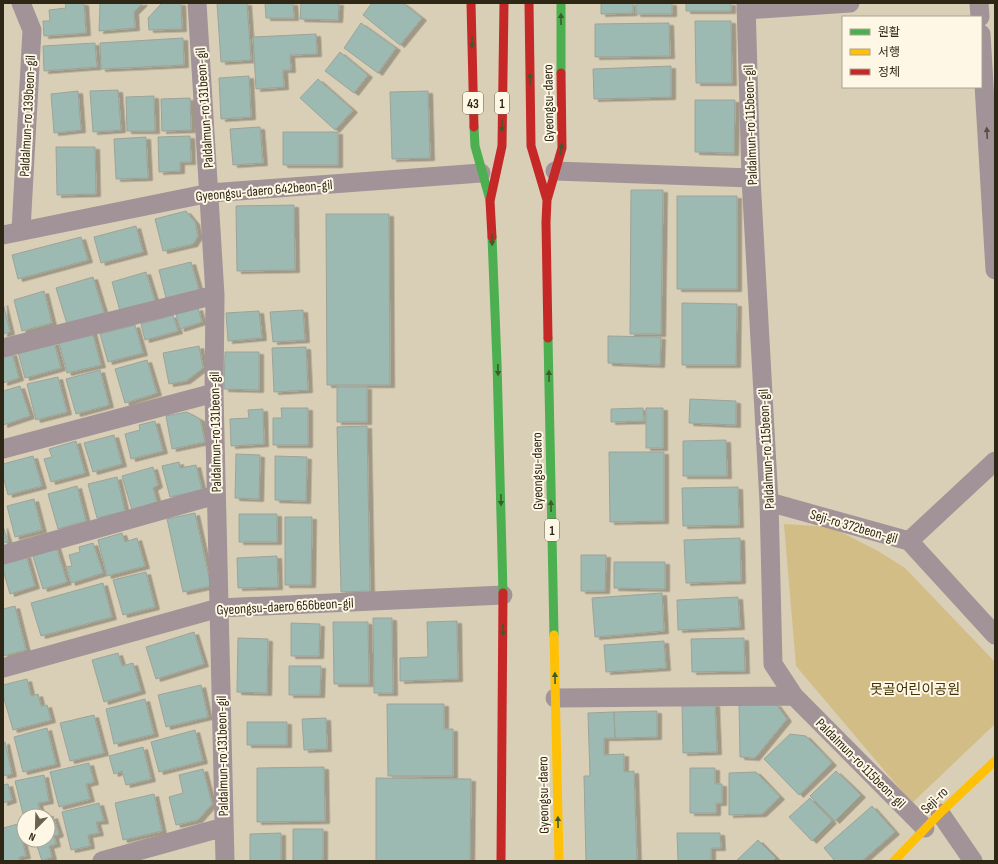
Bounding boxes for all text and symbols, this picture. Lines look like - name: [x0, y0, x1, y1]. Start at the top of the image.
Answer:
- one-way arrow: [558, 12, 564, 25]
- legend: [842, 16, 982, 88]
- text: 원활: [878, 25, 900, 40]
- one-way arrow: [469, 36, 475, 49]
- text: 서행: [878, 45, 900, 60]
- street label: Paldalmun-ro 131beon-gil: [192, 47, 217, 169]
- street label: Paldalmun-ro 139beon-gil: [16, 55, 39, 177]
- street label: Gyeongsu-daero: [539, 64, 558, 142]
- street label: Paldalmun-ro 115beon-gil: [740, 65, 761, 185]
- text: 정체: [878, 65, 900, 80]
- one-way arrow: [527, 72, 533, 85]
- road number: 43: [463, 92, 483, 114]
- road number: 1: [495, 92, 509, 114]
- one-way arrow: [499, 120, 505, 133]
- one-way arrow: [983, 127, 990, 139]
- one-way arrow: [558, 143, 564, 155]
- street label: Gyeongsu-daero 642beon-gil: [195, 176, 333, 205]
- one-way arrow: [489, 234, 495, 247]
- one-way arrow: [494, 364, 501, 376]
- one-way arrow: [546, 369, 552, 382]
- street label: Paldalmun-ro 131beon-gil: [206, 371, 225, 492]
- street label: Paldalmun-ro 115beon-gil: [755, 388, 778, 509]
- street label: Gyeongsu-daero: [528, 432, 547, 510]
- one-way arrow: [497, 494, 504, 506]
- one-way arrow: [548, 500, 555, 512]
- street label: Seji-ro 372beon-gil: [808, 506, 900, 547]
- road number: 1: [545, 519, 559, 541]
- street label: Gyeongsu-daero 656beon-gil: [216, 594, 354, 619]
- one-way arrow: [500, 624, 506, 637]
- one-way arrow: [552, 671, 558, 684]
- park label: 못골어린이공원: [870, 681, 960, 698]
- street label: Paldalmun-ro 131beon-gil: [213, 695, 232, 816]
- street label: Paldalmun-ro 115beon-gil: [812, 715, 909, 812]
- street label: Gyeongsu-daero: [534, 756, 553, 834]
- street label: Seji-ro: [917, 783, 952, 817]
- north arrow: [16, 808, 56, 848]
- one-way arrow: [555, 815, 561, 828]
- text: N: [27, 830, 38, 844]

